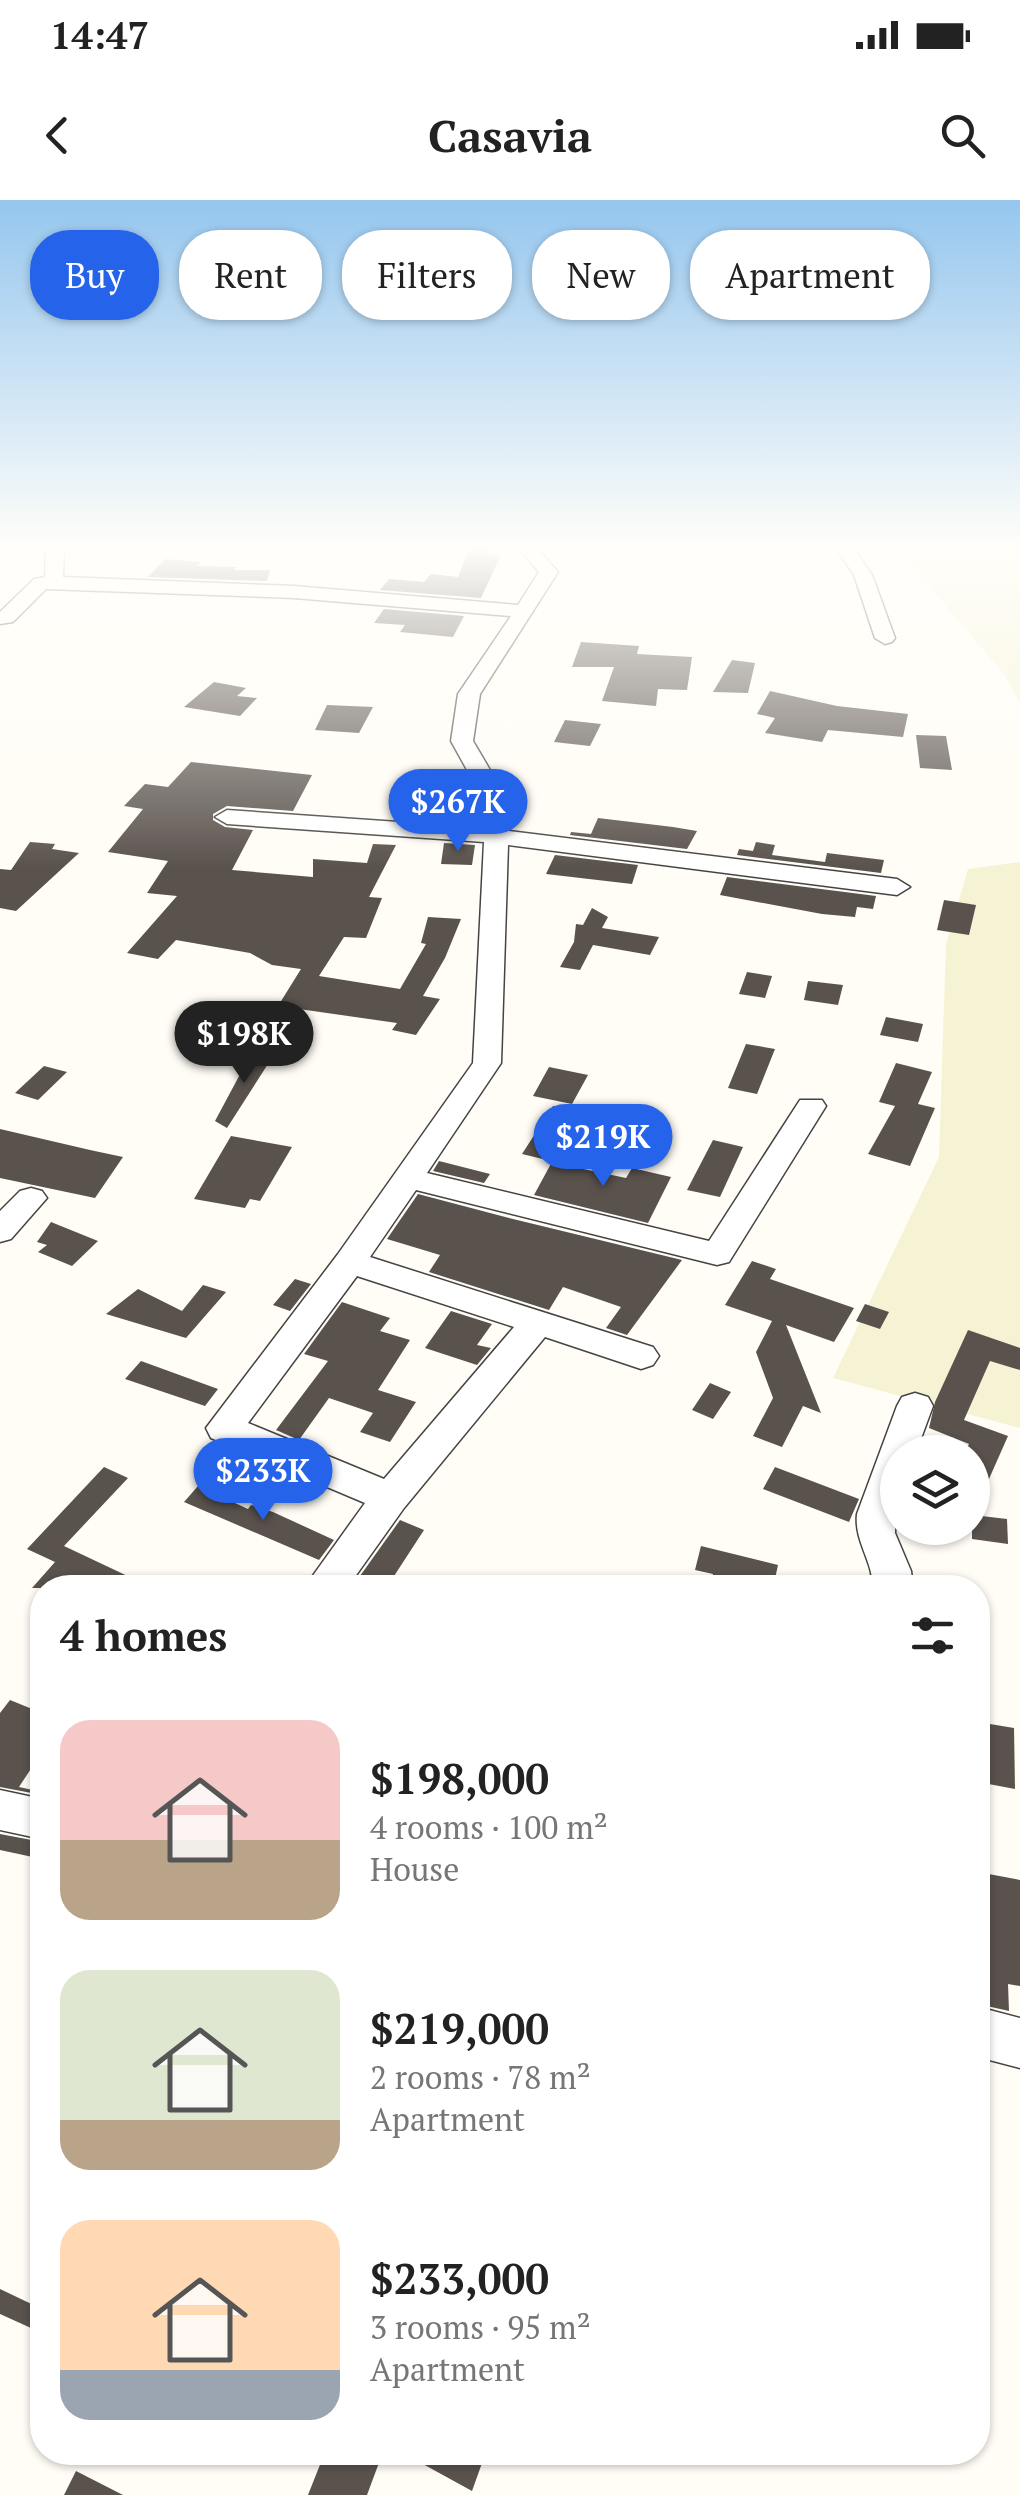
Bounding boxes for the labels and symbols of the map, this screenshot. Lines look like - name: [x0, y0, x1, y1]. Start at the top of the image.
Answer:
- pin: $267K: [388, 769, 528, 854]
- pin: $198K: [174, 1001, 314, 1086]
- pin: $219K: [533, 1104, 673, 1189]
- pin: $233K: [193, 1438, 333, 1523]

